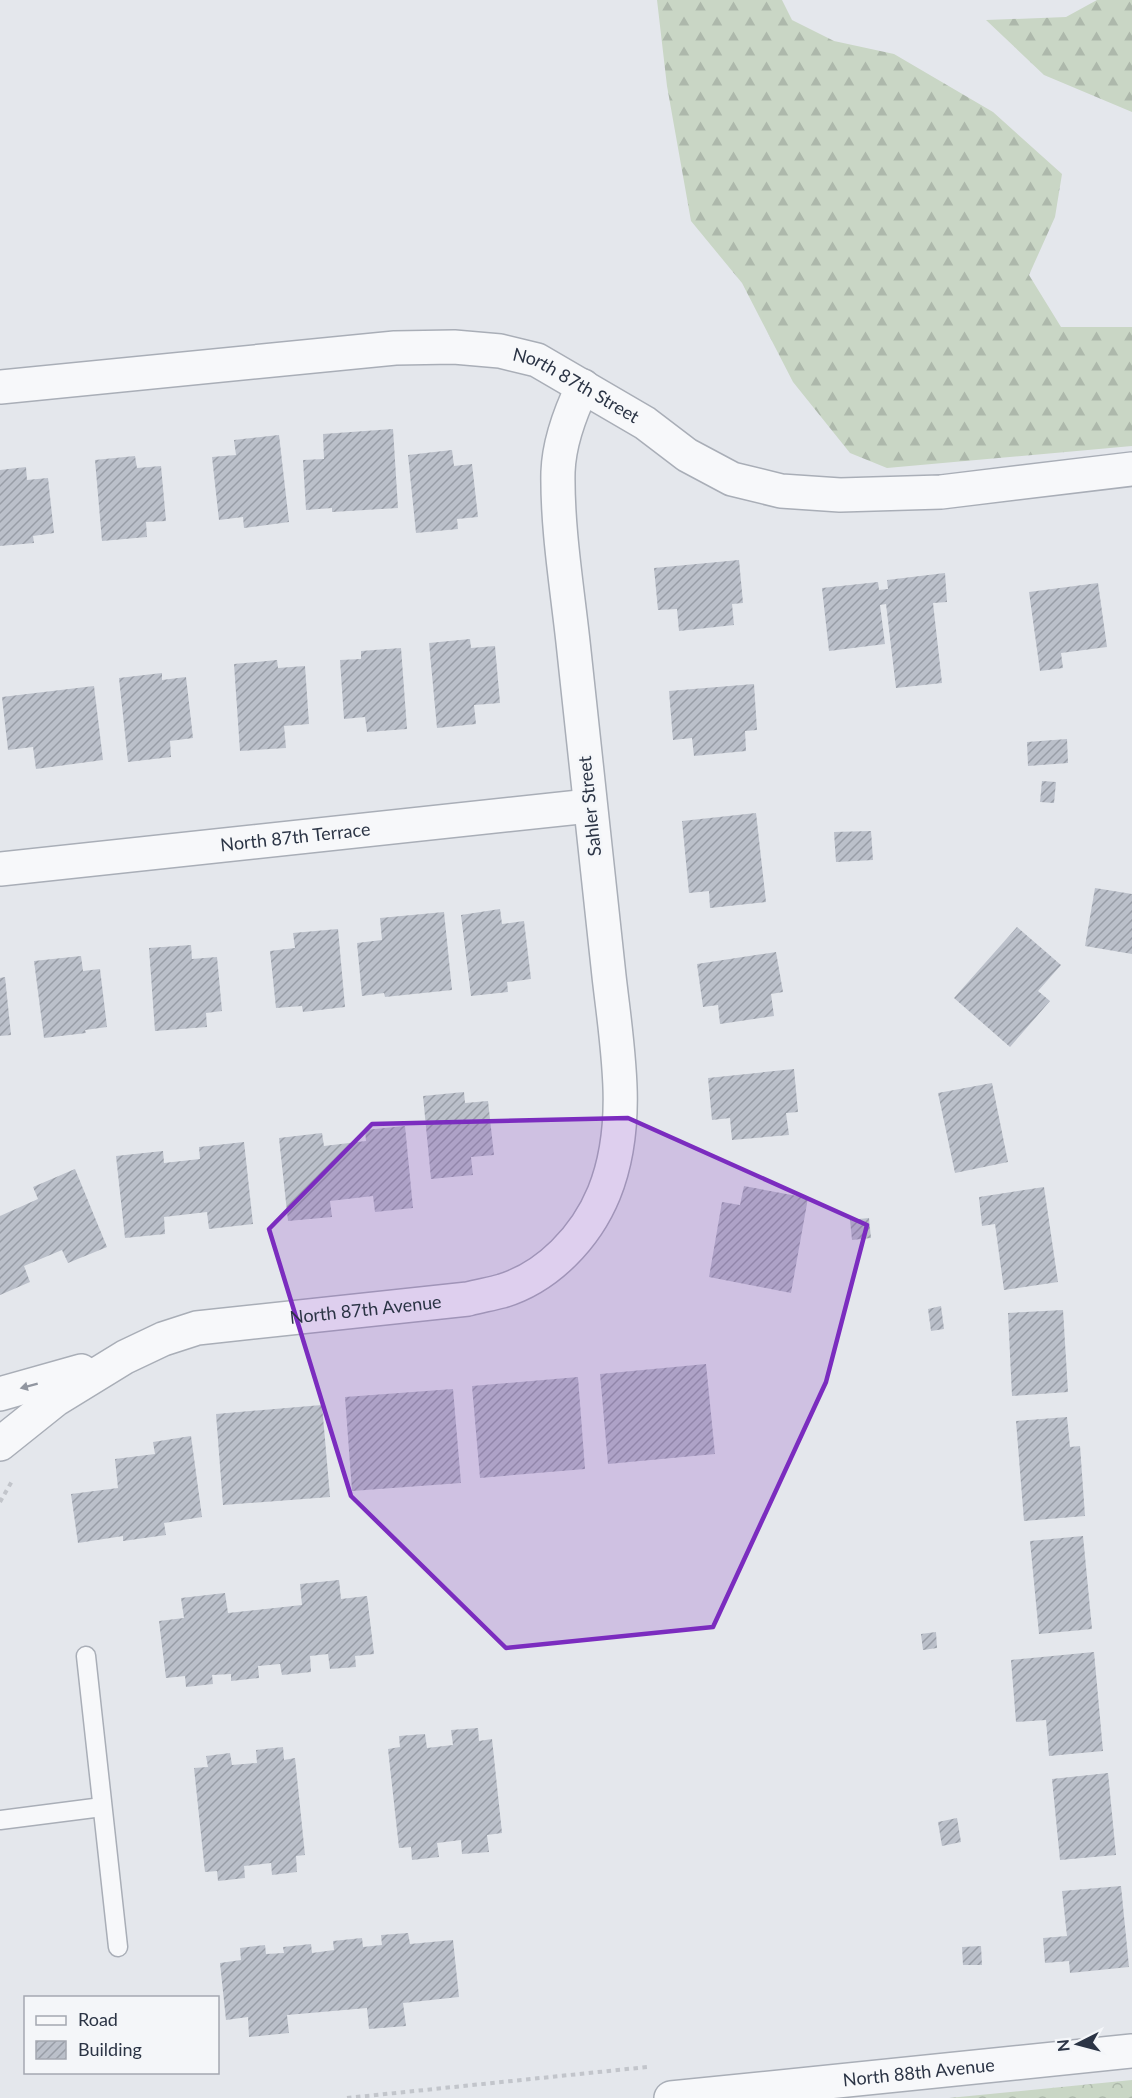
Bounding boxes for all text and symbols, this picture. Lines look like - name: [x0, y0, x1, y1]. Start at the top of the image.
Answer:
- street label: North 87th Street: [511, 343, 644, 427]
- street label: Sahler Street: [573, 754, 605, 857]
- street label: North 87th Terrace: [219, 817, 371, 855]
- street label: North 87th Avenue: [289, 1290, 443, 1328]
- one-way arrow: [20, 1382, 38, 1391]
- legend: [24, 1996, 219, 2074]
- text: Road: [78, 2008, 118, 2030]
- north arrow: [1048, 2014, 1108, 2074]
- text: Building: [78, 2038, 142, 2060]
- text: N: [1052, 2038, 1073, 2053]
- street label: North 88th Avenue: [842, 2053, 996, 2090]

